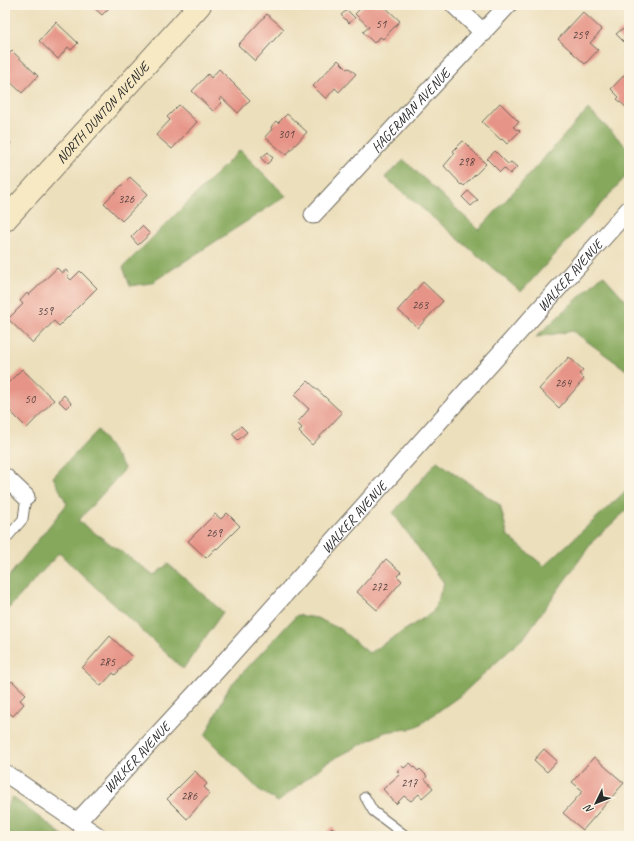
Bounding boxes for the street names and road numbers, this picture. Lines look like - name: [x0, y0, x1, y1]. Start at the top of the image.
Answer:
- street label: NORTH DUNTON AVENUE: [53, 58, 154, 167]
- street label: HAGERMAN AVENUE: [368, 64, 455, 156]
- street label: WALKER AVENUE: [534, 235, 608, 315]
- street label: WALKER AVENUE: [318, 476, 392, 557]
- street label: WALKER AVENUE: [100, 717, 175, 797]

